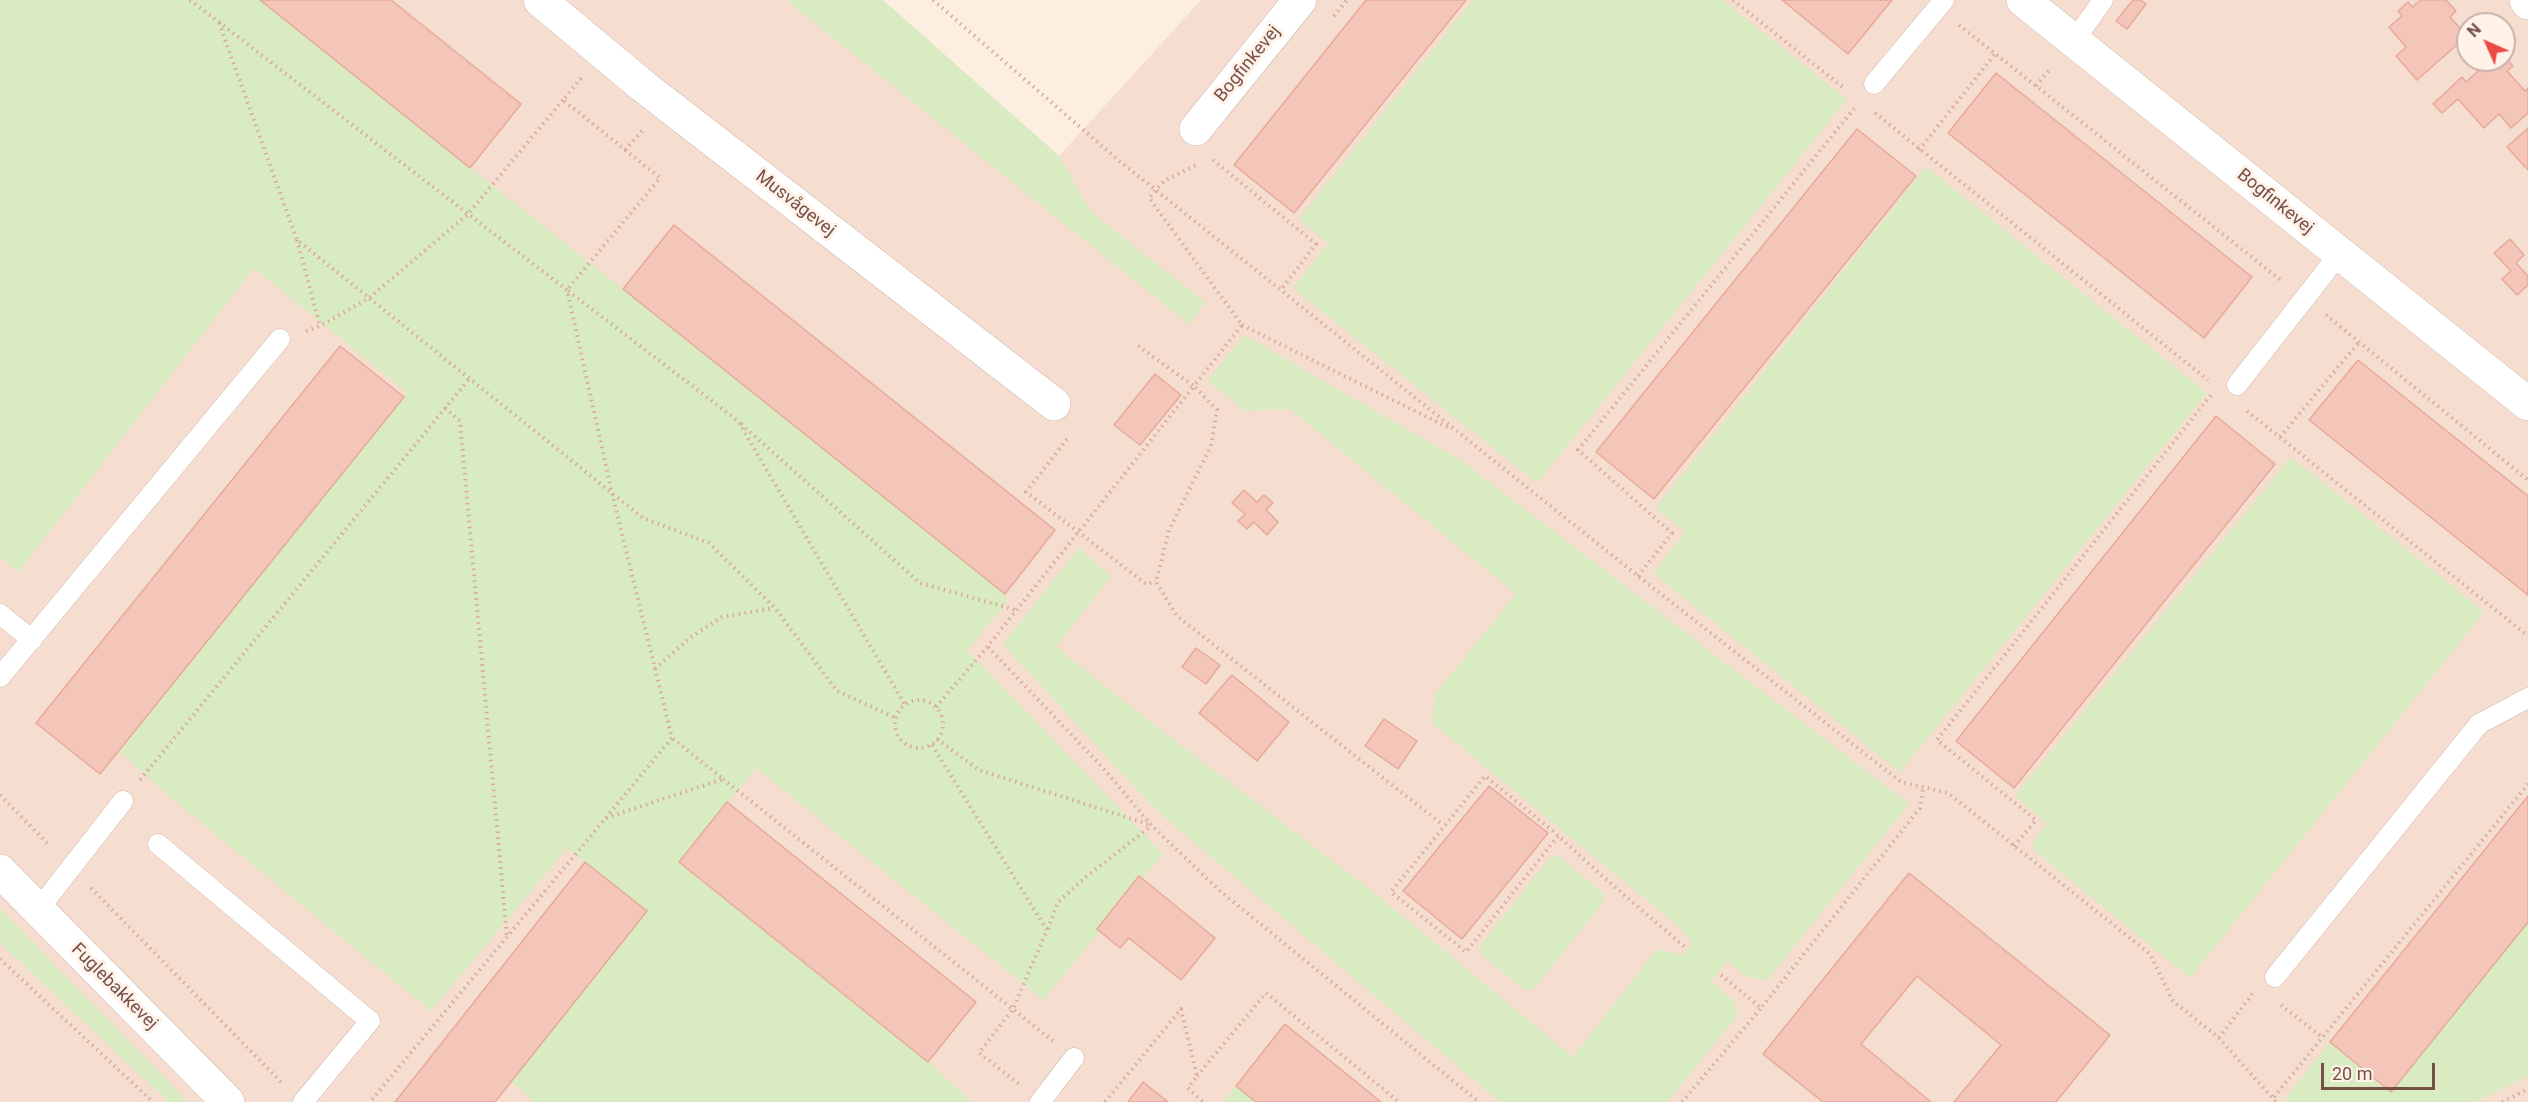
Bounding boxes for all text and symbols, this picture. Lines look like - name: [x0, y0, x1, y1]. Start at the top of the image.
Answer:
- north arrow: [2456, 12, 2516, 72]
- text: N: [2464, 20, 2485, 41]
- street label: Bogfinkevej: [1211, 21, 1285, 107]
- street label: Bogfinkevej: [2232, 165, 2318, 239]
- street label: Musvågevej: [751, 166, 839, 242]
- street label: Fuglebakkevej: [66, 939, 162, 1035]
- scale bar: [2324, 1051, 2438, 1089]
- text: 20 m: [2332, 1063, 2372, 1084]

